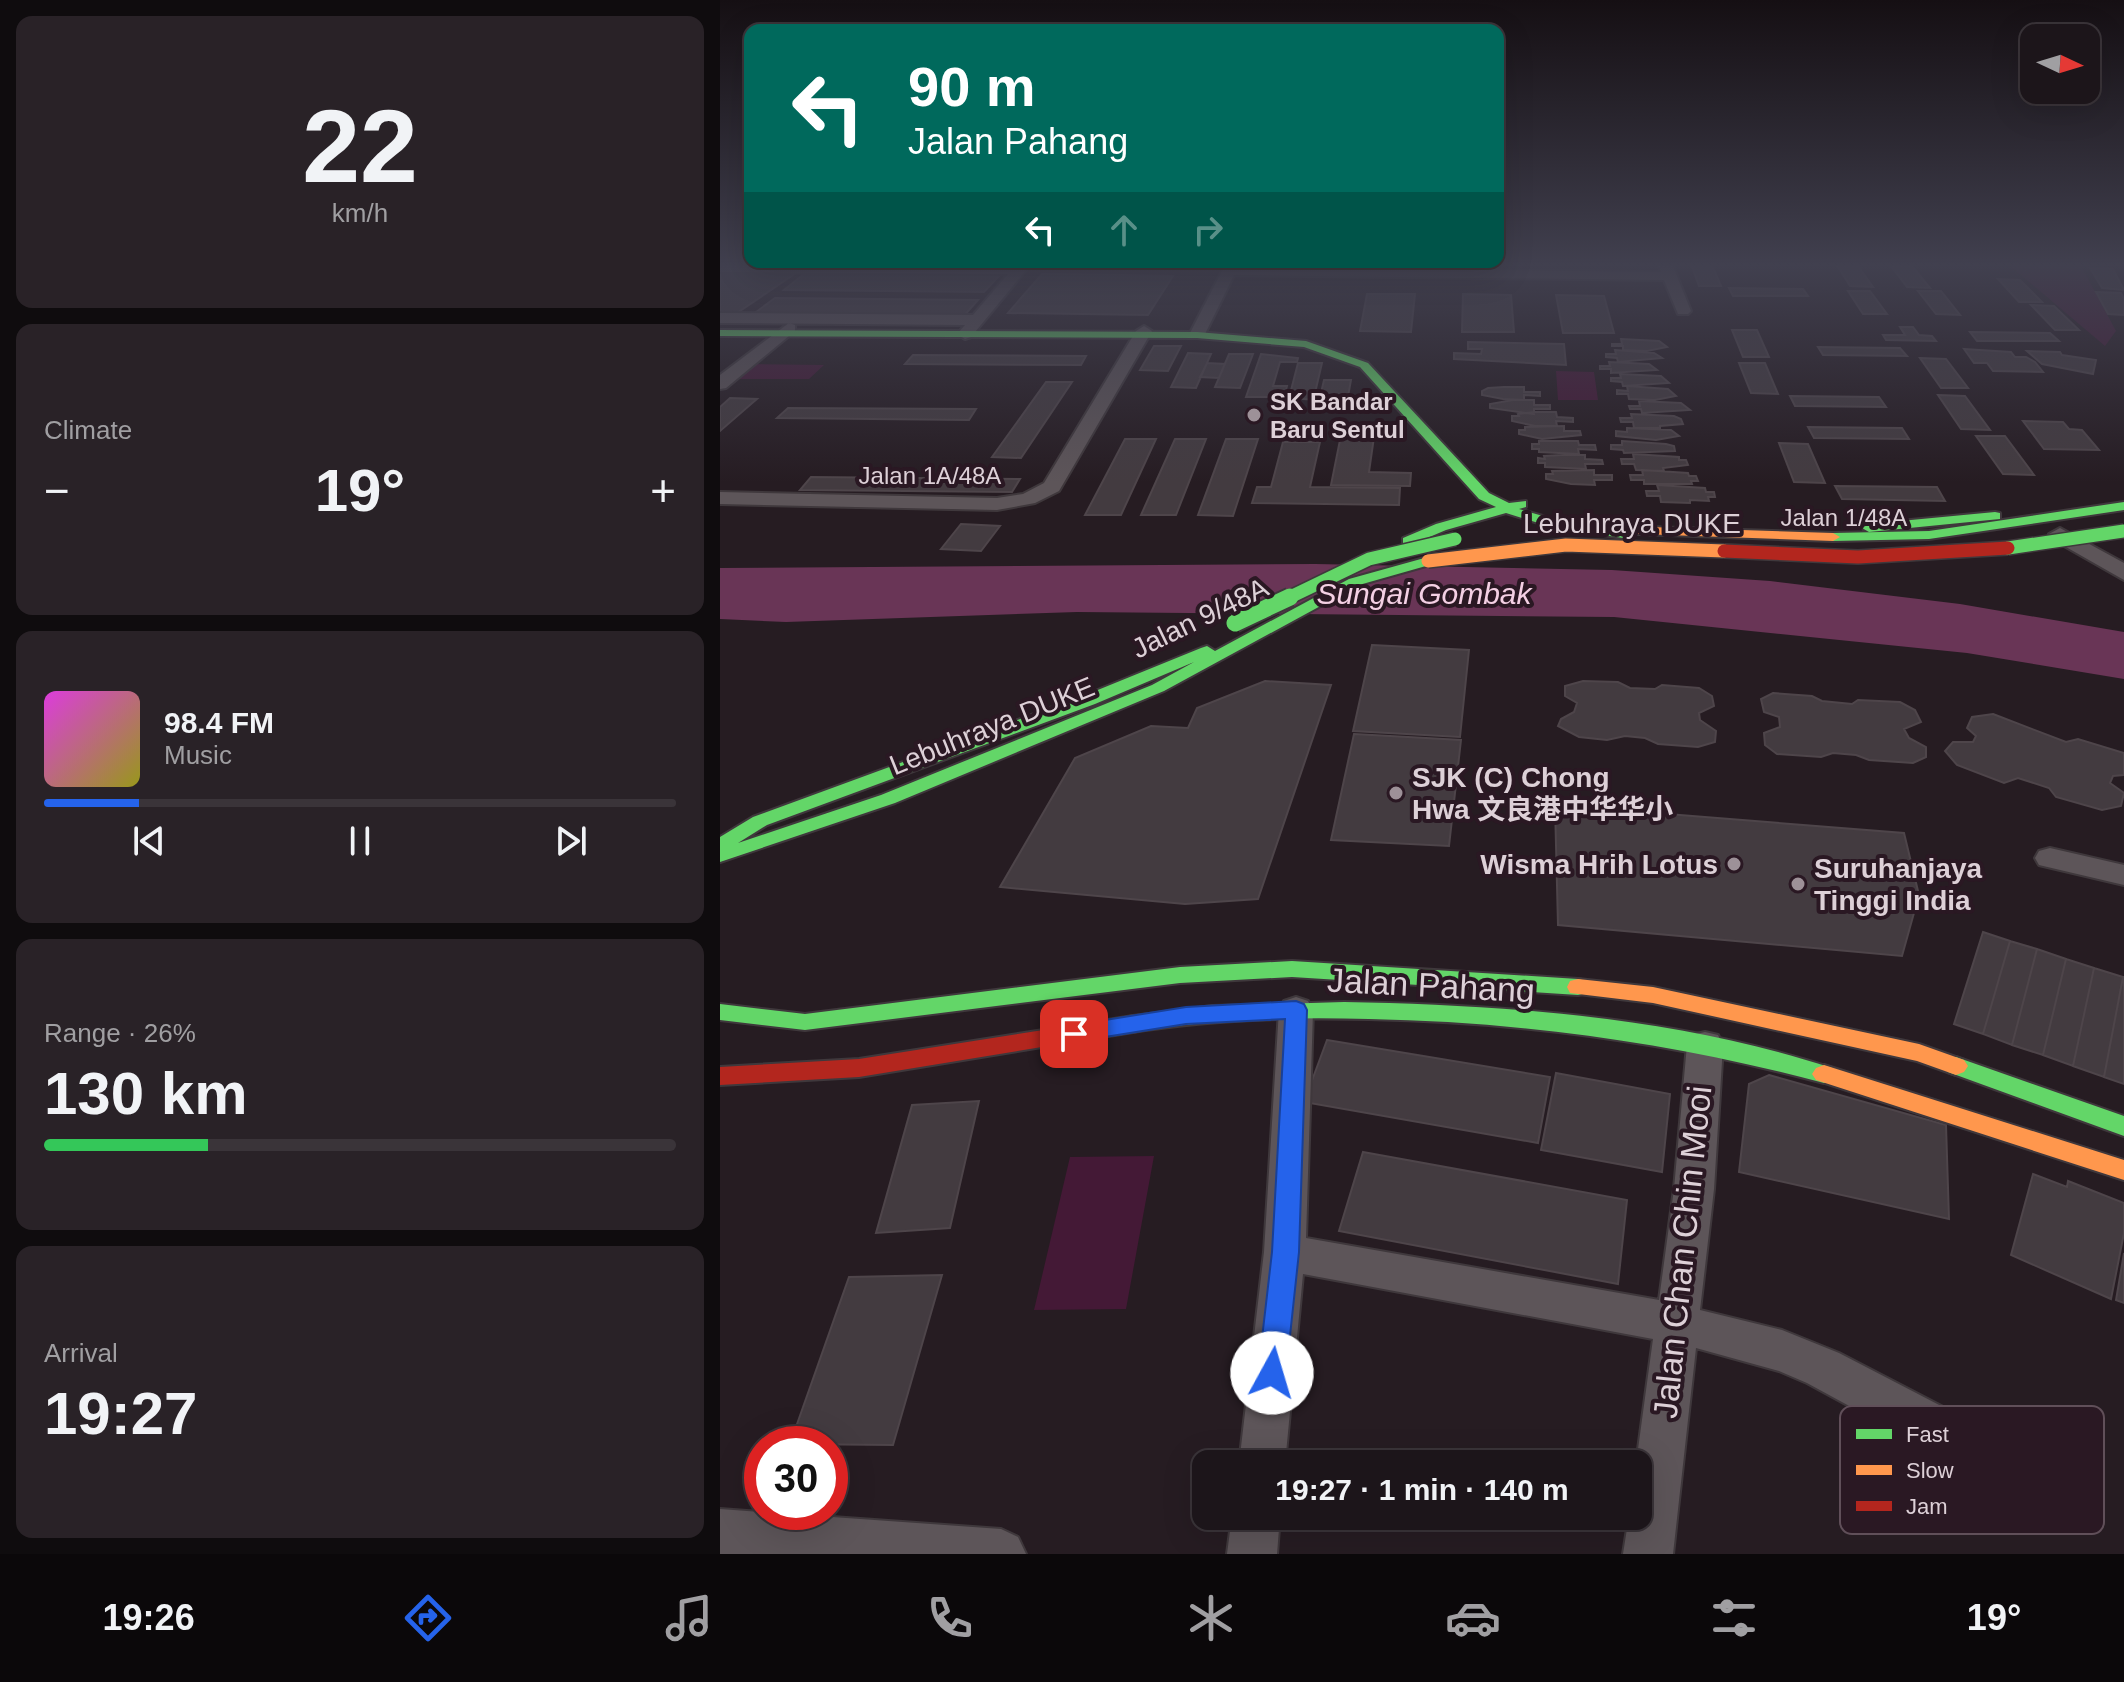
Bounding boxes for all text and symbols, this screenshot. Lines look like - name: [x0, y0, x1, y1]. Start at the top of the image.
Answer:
- north arrow: [2020, 24, 2100, 104]
- map controls: [2020, 24, 2100, 104]
- text: 90 m: [908, 55, 1036, 118]
- icon: left: [776, 56, 880, 160]
- text: 22: [302, 88, 418, 204]
- text: Jalan Pahang: [908, 121, 1128, 162]
- text: km/h: [332, 198, 388, 228]
- icon: left: [1018, 208, 1062, 252]
- icon: ahead: [1102, 208, 1146, 252]
- icon: right: [1186, 208, 1230, 252]
- place label: SK Bandar Baru Sentul: [1270, 388, 1405, 443]
- marker: SK Bandar Baru Sentul: [1245, 406, 1263, 424]
- text: Climate: [44, 415, 132, 445]
- text: 19°: [315, 457, 405, 524]
- street label: Jalan 1A/48A: [859, 462, 1001, 489]
- text: −: [44, 466, 70, 515]
- text: +: [650, 466, 676, 515]
- street label: Jalan 1/48A: [1781, 504, 1907, 531]
- street label: Lebuhraya DUKE: [1523, 508, 1741, 539]
- street label: Jalan 9/48A: [1127, 572, 1274, 664]
- water label: Sungai Gombak: [1316, 577, 1534, 610]
- street label: Lebuhraya DUKE: [885, 671, 1099, 781]
- text: 98.4 FM: [164, 706, 274, 739]
- text: Music: [164, 740, 232, 770]
- place label: SJK (C) Chong Hwa 文良港中华华小: [1412, 762, 1673, 825]
- marker: SJK (C) Chong Hwa 文良港中华华小: [1387, 784, 1405, 802]
- icon: previous: [127, 819, 171, 863]
- icon: pause: [338, 819, 382, 863]
- icon: next: [549, 819, 593, 863]
- place label: Wisma Hrih Lotus: [1480, 849, 1718, 880]
- place label: Suruhanjaya Tinggi India: [1814, 853, 1982, 916]
- marker: Wisma Hrih Lotus: [1725, 855, 1743, 873]
- marker: Suruhanjaya Tinggi India: [1789, 875, 1807, 893]
- street label: Jalan Pahang: [1326, 961, 1536, 1009]
- pin: [1040, 1000, 1108, 1068]
- icon: arrive: [1052, 1012, 1096, 1056]
- text: Range · 26%: [44, 1018, 196, 1048]
- text: 130 km: [44, 1060, 248, 1127]
- street label: Jalan Chan Chin Mooi: [1646, 1084, 1718, 1420]
- position arrow: [1230, 1331, 1314, 1415]
- text: Arrival: [44, 1338, 118, 1368]
- text: 19:27: [44, 1380, 197, 1447]
- legend: [1840, 1406, 2104, 1534]
- text: Fast: [1906, 1422, 1949, 1447]
- speed limit sign: 30: [744, 1426, 848, 1530]
- text: Slow: [1906, 1458, 1954, 1483]
- text: 19:27 · 1 min · 140 m: [1275, 1473, 1569, 1506]
- text: Jam: [1906, 1494, 1948, 1519]
- icon: directions: [400, 1590, 456, 1646]
- icon: music: [661, 1590, 717, 1646]
- icon: phone: [922, 1590, 978, 1646]
- icon: climate: [1183, 1590, 1239, 1646]
- icon: car: [1445, 1590, 1501, 1646]
- icon: filters: [1706, 1590, 1762, 1646]
- text: 19:26: [103, 1597, 195, 1638]
- text: 19°: [1967, 1597, 2021, 1638]

